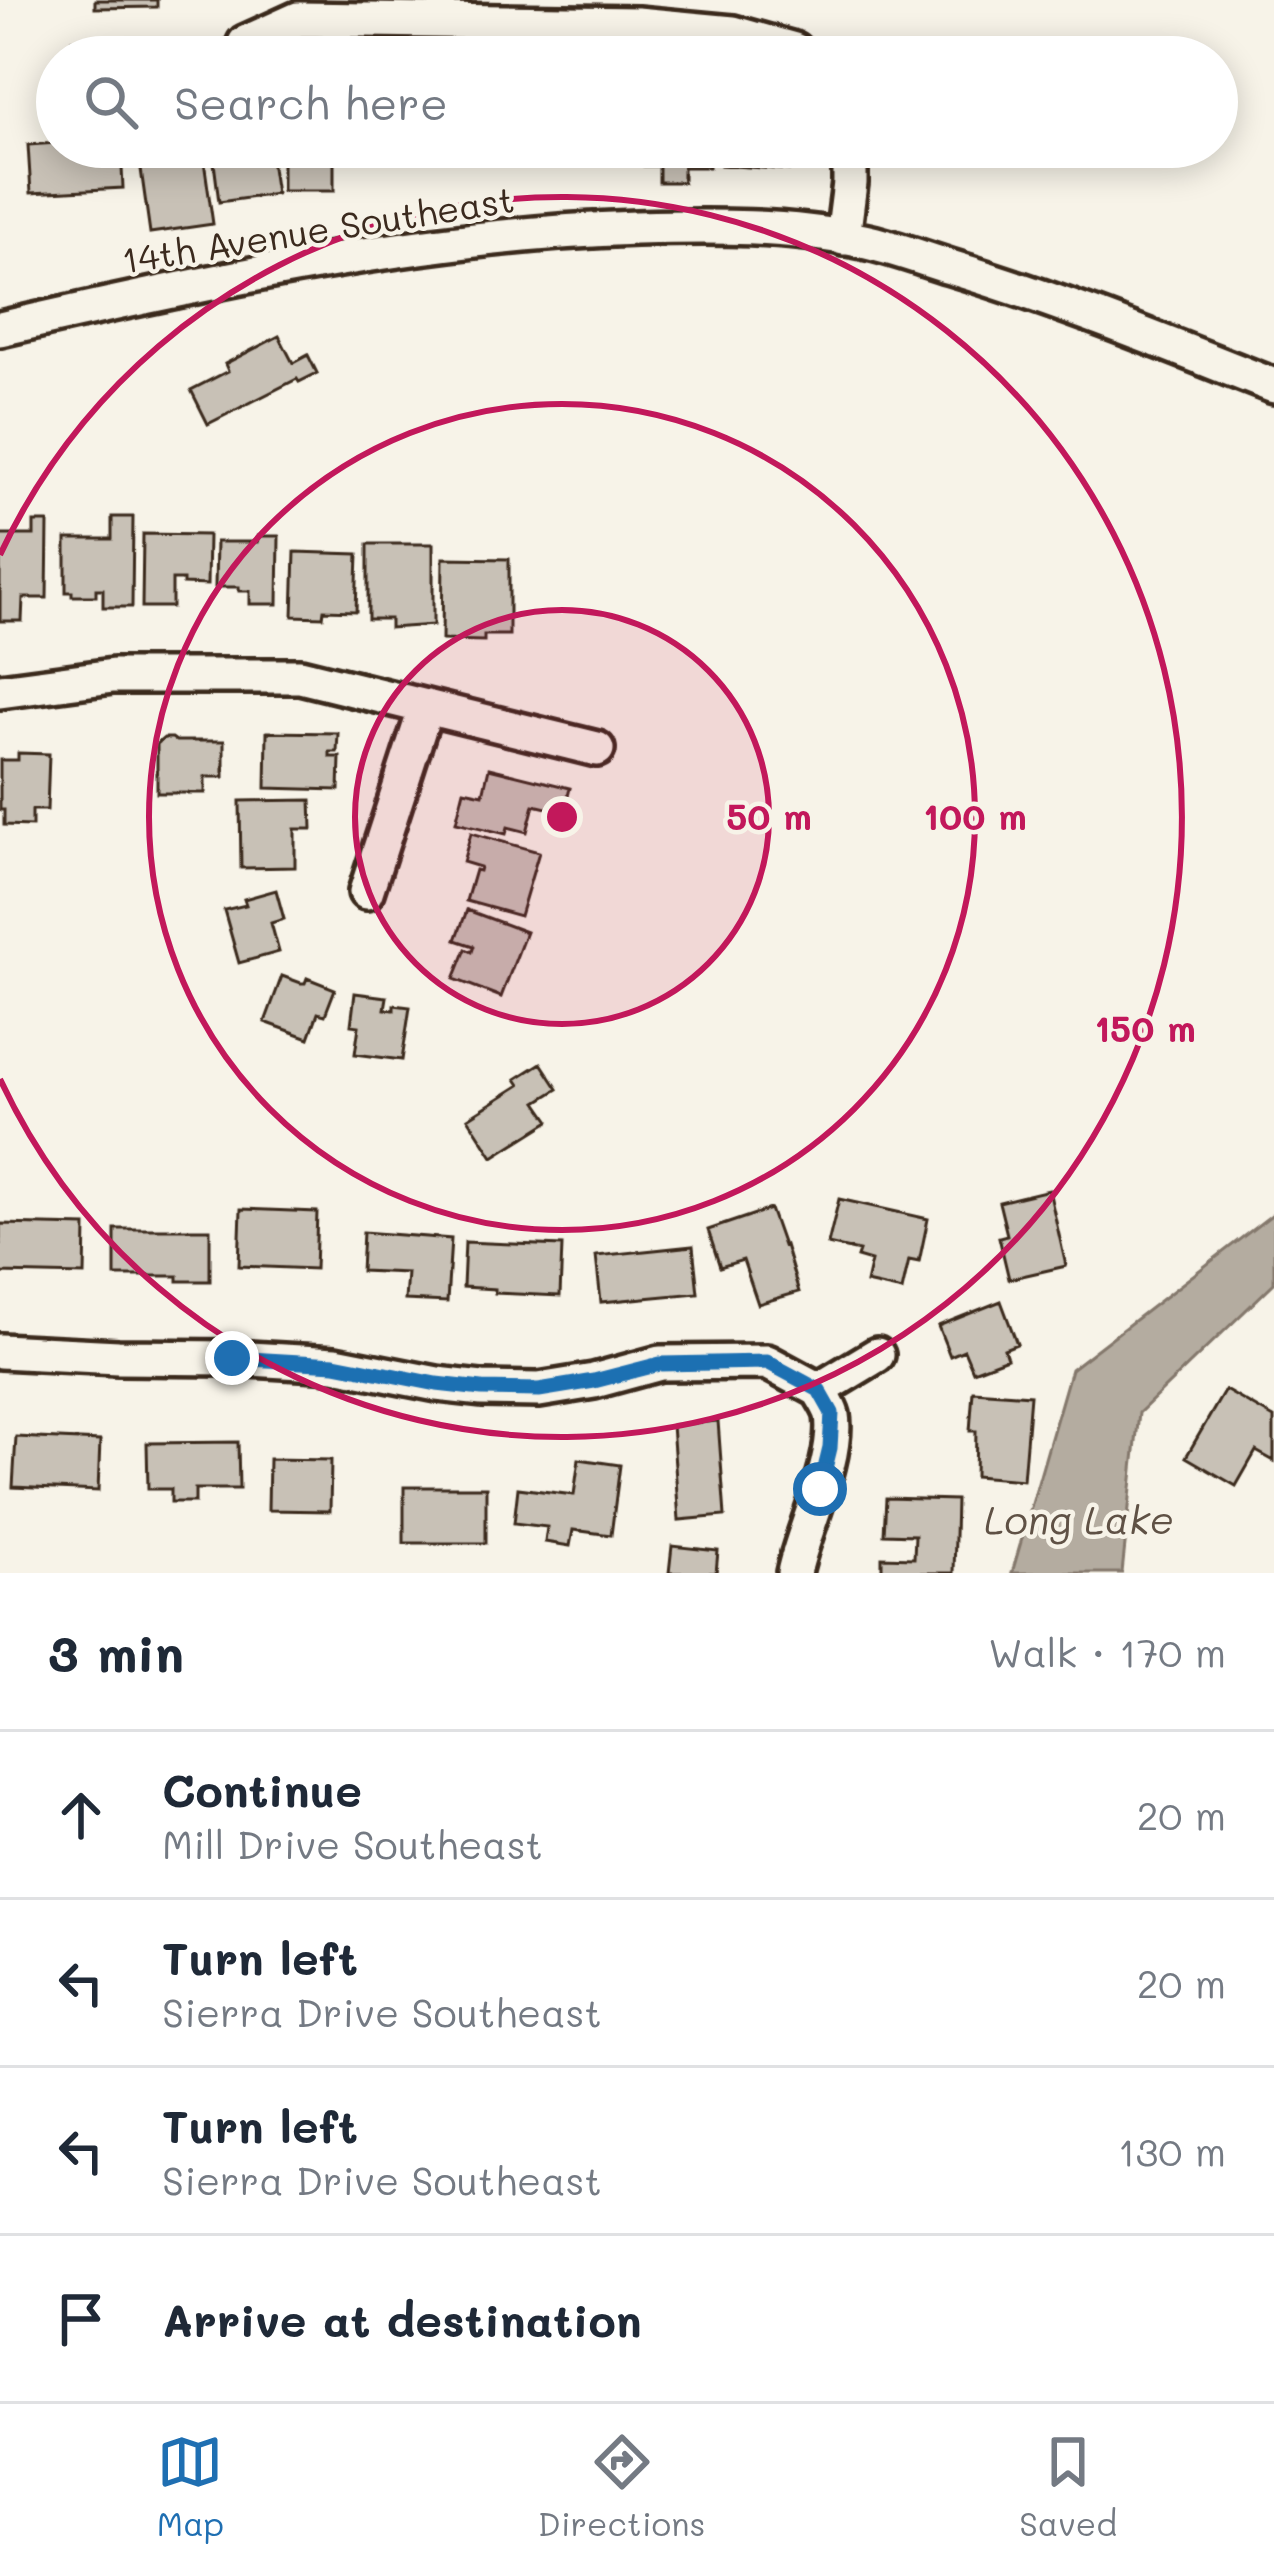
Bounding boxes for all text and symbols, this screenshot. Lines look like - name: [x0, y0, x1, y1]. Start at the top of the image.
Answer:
- search box: [36, 36, 1238, 168]
- icon: search: [78, 69, 144, 135]
- text: Search here: [174, 73, 448, 131]
- street label: 14th Avenue Southeast: [118, 174, 517, 283]
- text: 50 m: [726, 792, 812, 839]
- text: 100 m: [923, 792, 1027, 839]
- centre of rings: [541, 796, 583, 838]
- text: 150 m: [1094, 1004, 1196, 1051]
- route end: [205, 1331, 259, 1385]
- route start: [793, 1462, 847, 1516]
- water label: Long Lake: [984, 1493, 1174, 1545]
- text: 3 min: [48, 1618, 184, 1685]
- text: Walk · 170 m: [988, 1626, 1226, 1677]
- text: Continue: [162, 1760, 362, 1818]
- icon: ahead: [48, 1782, 114, 1848]
- text: 20 m: [1137, 1789, 1226, 1840]
- text: Mill Drive Southeast: [162, 1818, 543, 1869]
- text: Turn left: [162, 1928, 358, 1986]
- icon: left: [48, 1950, 114, 2016]
- text: 20 m: [1137, 1957, 1226, 2008]
- text: Sierra Drive Southeast: [162, 1986, 602, 2037]
- text: Turn left: [162, 2096, 358, 2154]
- icon: left: [48, 2118, 114, 2184]
- text: 130 m: [1118, 2125, 1226, 2176]
- text: Sierra Drive Southeast: [162, 2154, 602, 2205]
- icon: arrive: [48, 2286, 114, 2352]
- text: Arrive at destination: [162, 2290, 642, 2348]
- tab: Map: [157, 2429, 224, 2544]
- tab: Directions: [538, 2429, 705, 2544]
- tab: Saved: [1019, 2429, 1117, 2544]

